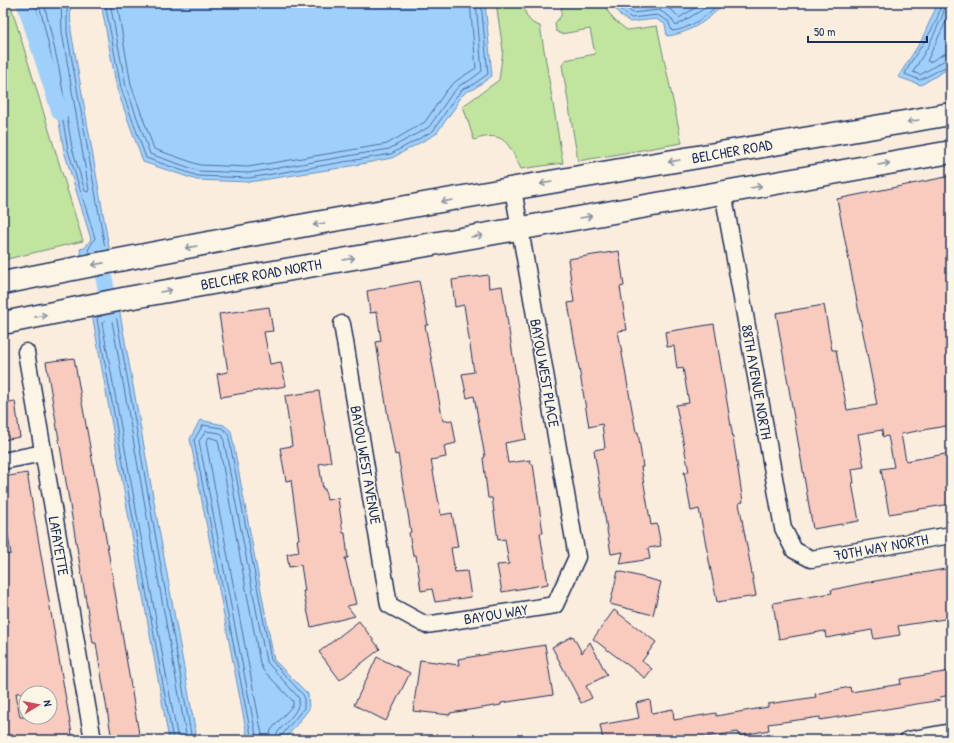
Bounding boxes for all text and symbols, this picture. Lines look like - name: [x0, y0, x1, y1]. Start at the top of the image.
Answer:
- scale bar: [808, 18, 927, 44]
- text: 50 m: [814, 23, 835, 40]
- one-way arrow: [906, 117, 919, 125]
- street label: BELCHER ROAD: [690, 133, 775, 168]
- one-way arrow: [668, 157, 681, 165]
- one-way arrow: [877, 160, 890, 168]
- one-way arrow: [540, 179, 553, 187]
- one-way arrow: [749, 183, 762, 191]
- one-way arrow: [441, 197, 454, 205]
- one-way arrow: [579, 213, 592, 221]
- one-way arrow: [313, 220, 326, 228]
- one-way arrow: [470, 232, 483, 240]
- one-way arrow: [185, 243, 198, 251]
- street label: BELCHER ROAD NORTH: [199, 253, 323, 295]
- one-way arrow: [342, 255, 355, 263]
- one-way arrow: [92, 260, 105, 268]
- one-way arrow: [159, 287, 172, 295]
- one-way arrow: [34, 311, 47, 319]
- street label: BAYOU WEST PLACE: [525, 317, 565, 429]
- street label: 88TH AVENUE NORTH: [737, 323, 777, 441]
- street label: BAYOU WEST AVENUE: [345, 404, 387, 526]
- street label: LAFAYETTE: [43, 515, 75, 578]
- street label: 70TH WAY NORTH: [832, 528, 930, 566]
- street label: BAYOU WAY: [462, 599, 530, 629]
- north arrow: [18, 685, 58, 725]
- text: N: [40, 699, 55, 708]

